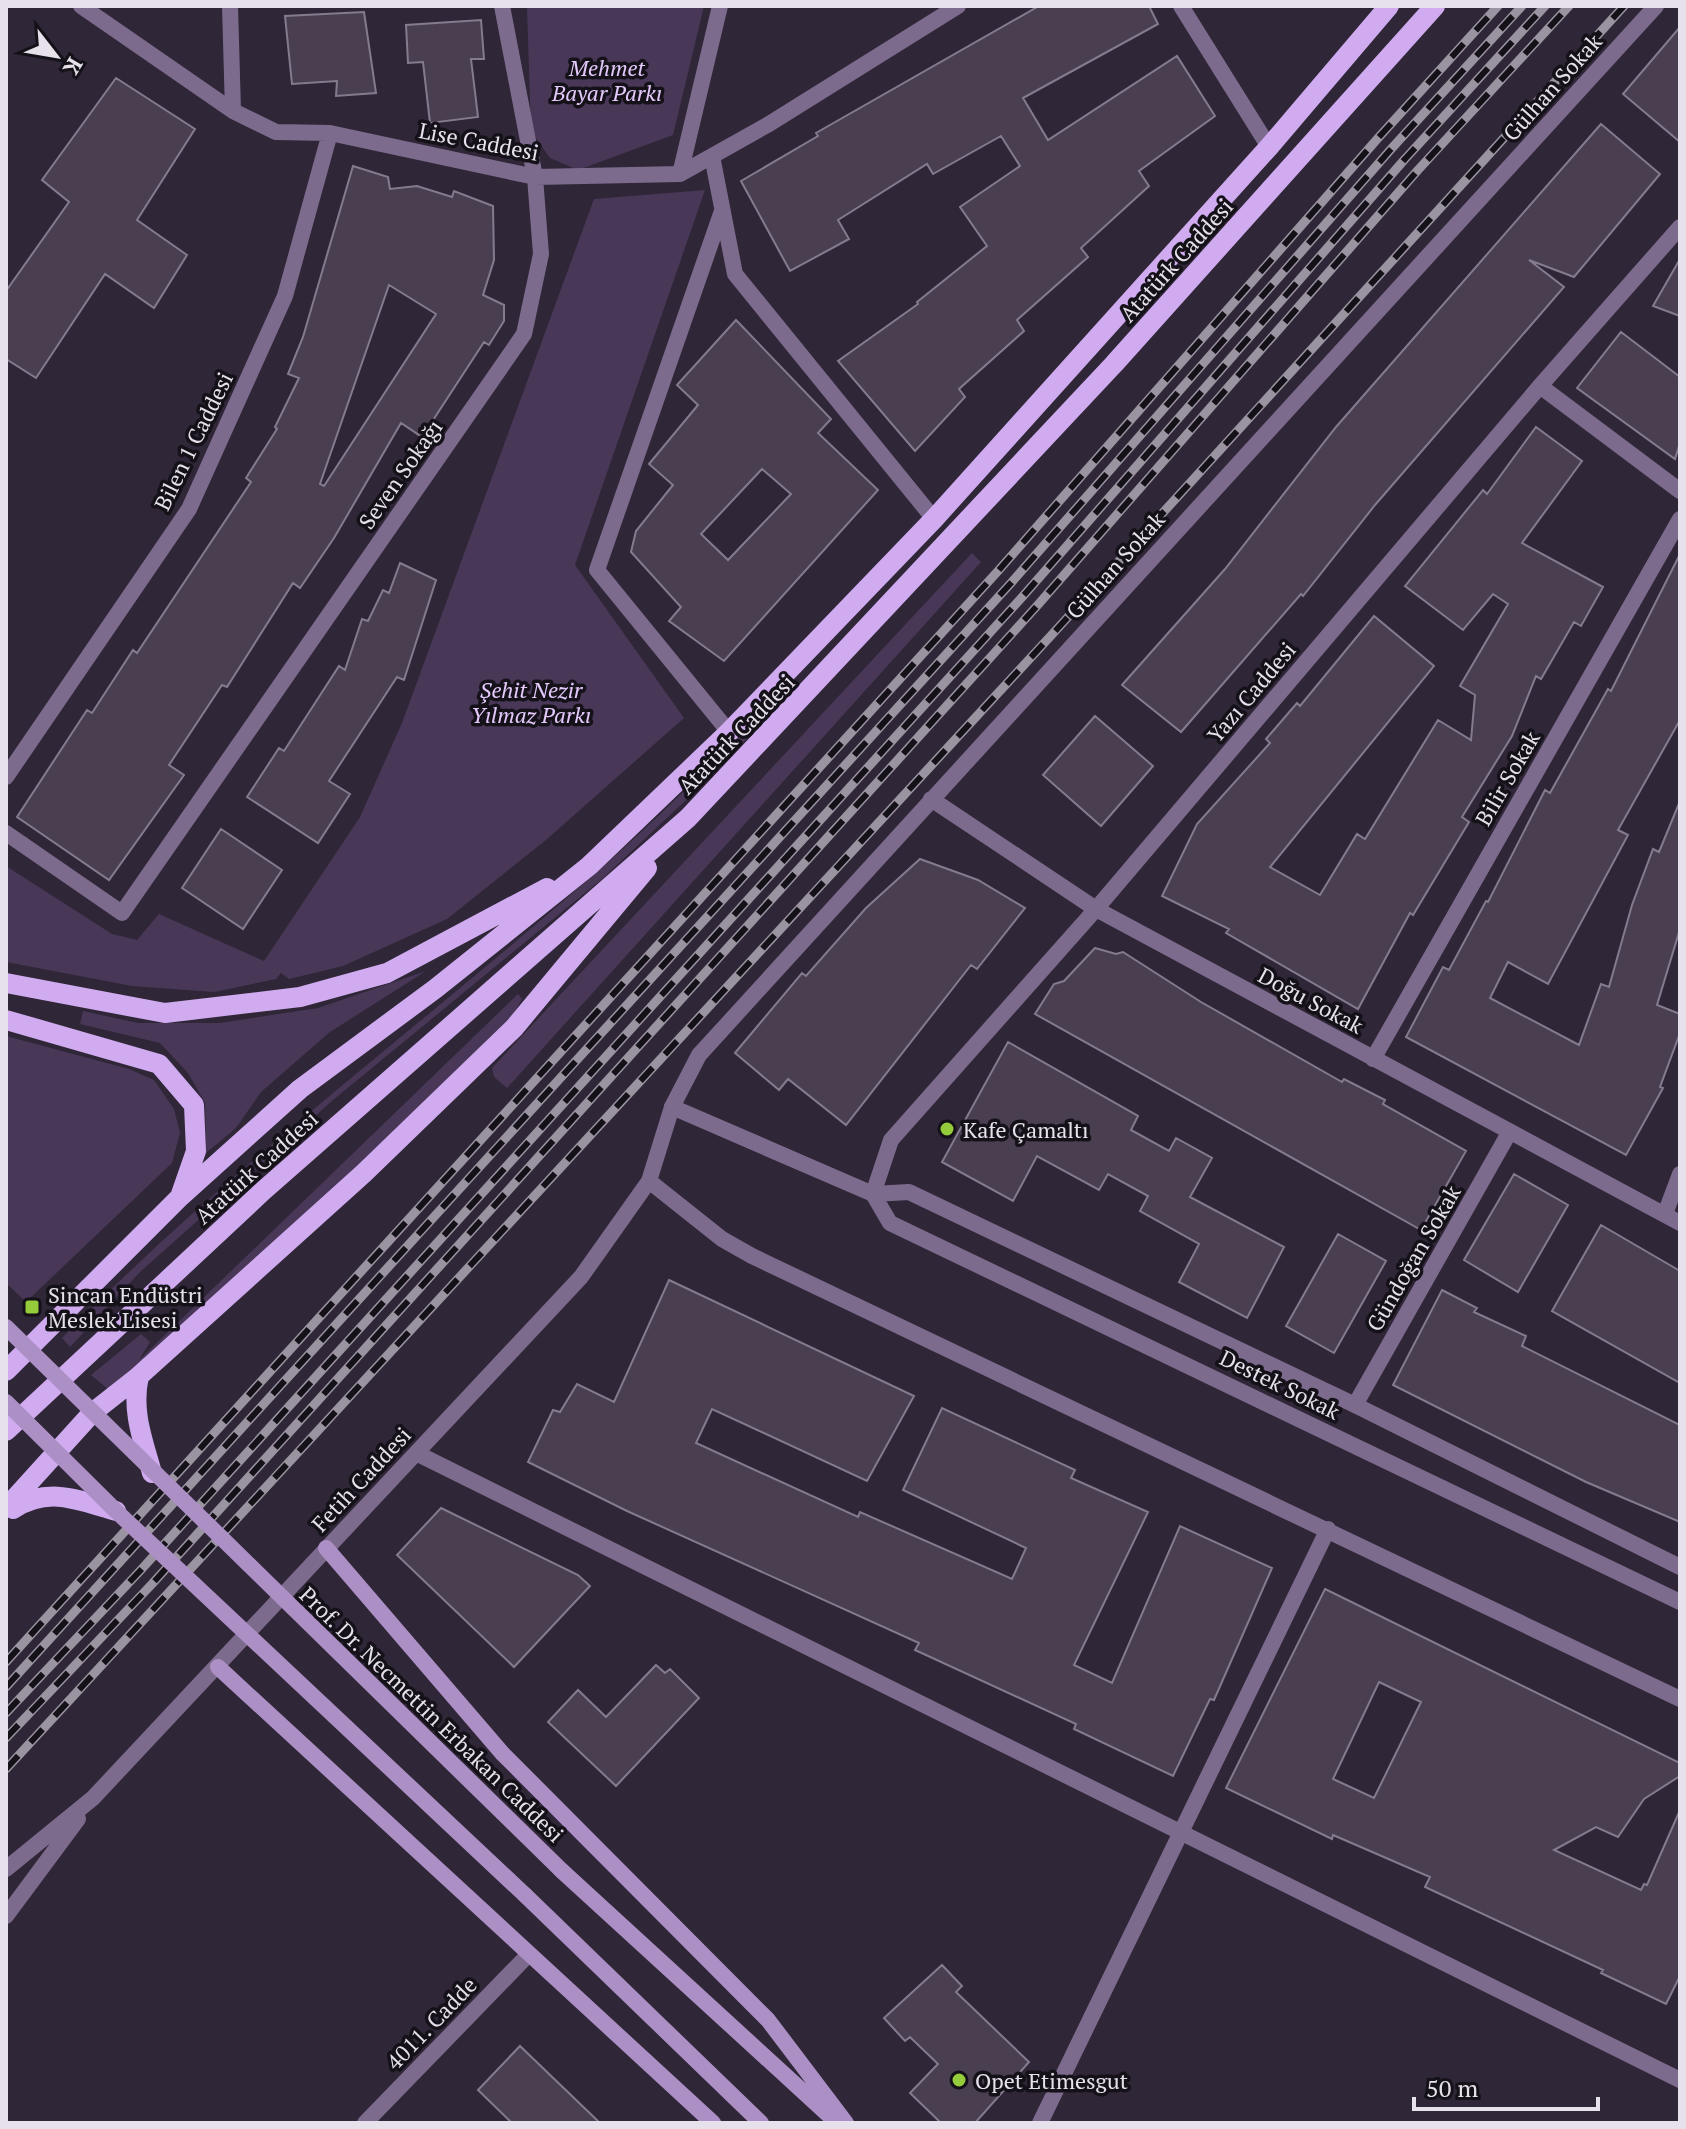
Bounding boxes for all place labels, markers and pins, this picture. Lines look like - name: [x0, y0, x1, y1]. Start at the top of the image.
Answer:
- place label: Kafe Çamaltı: [963, 1115, 1089, 1144]
- marker: Kafe Çamaltı: [938, 1120, 956, 1138]
- place label: Sincan Endüstri Meslek Lisesi: [48, 1280, 203, 1334]
- marker: Sincan Endüstri Meslek Lisesi: [23, 1298, 41, 1316]
- place label: Opet Etimesgut: [975, 2066, 1128, 2095]
- marker: Opet Etimesgut: [950, 2071, 968, 2089]

